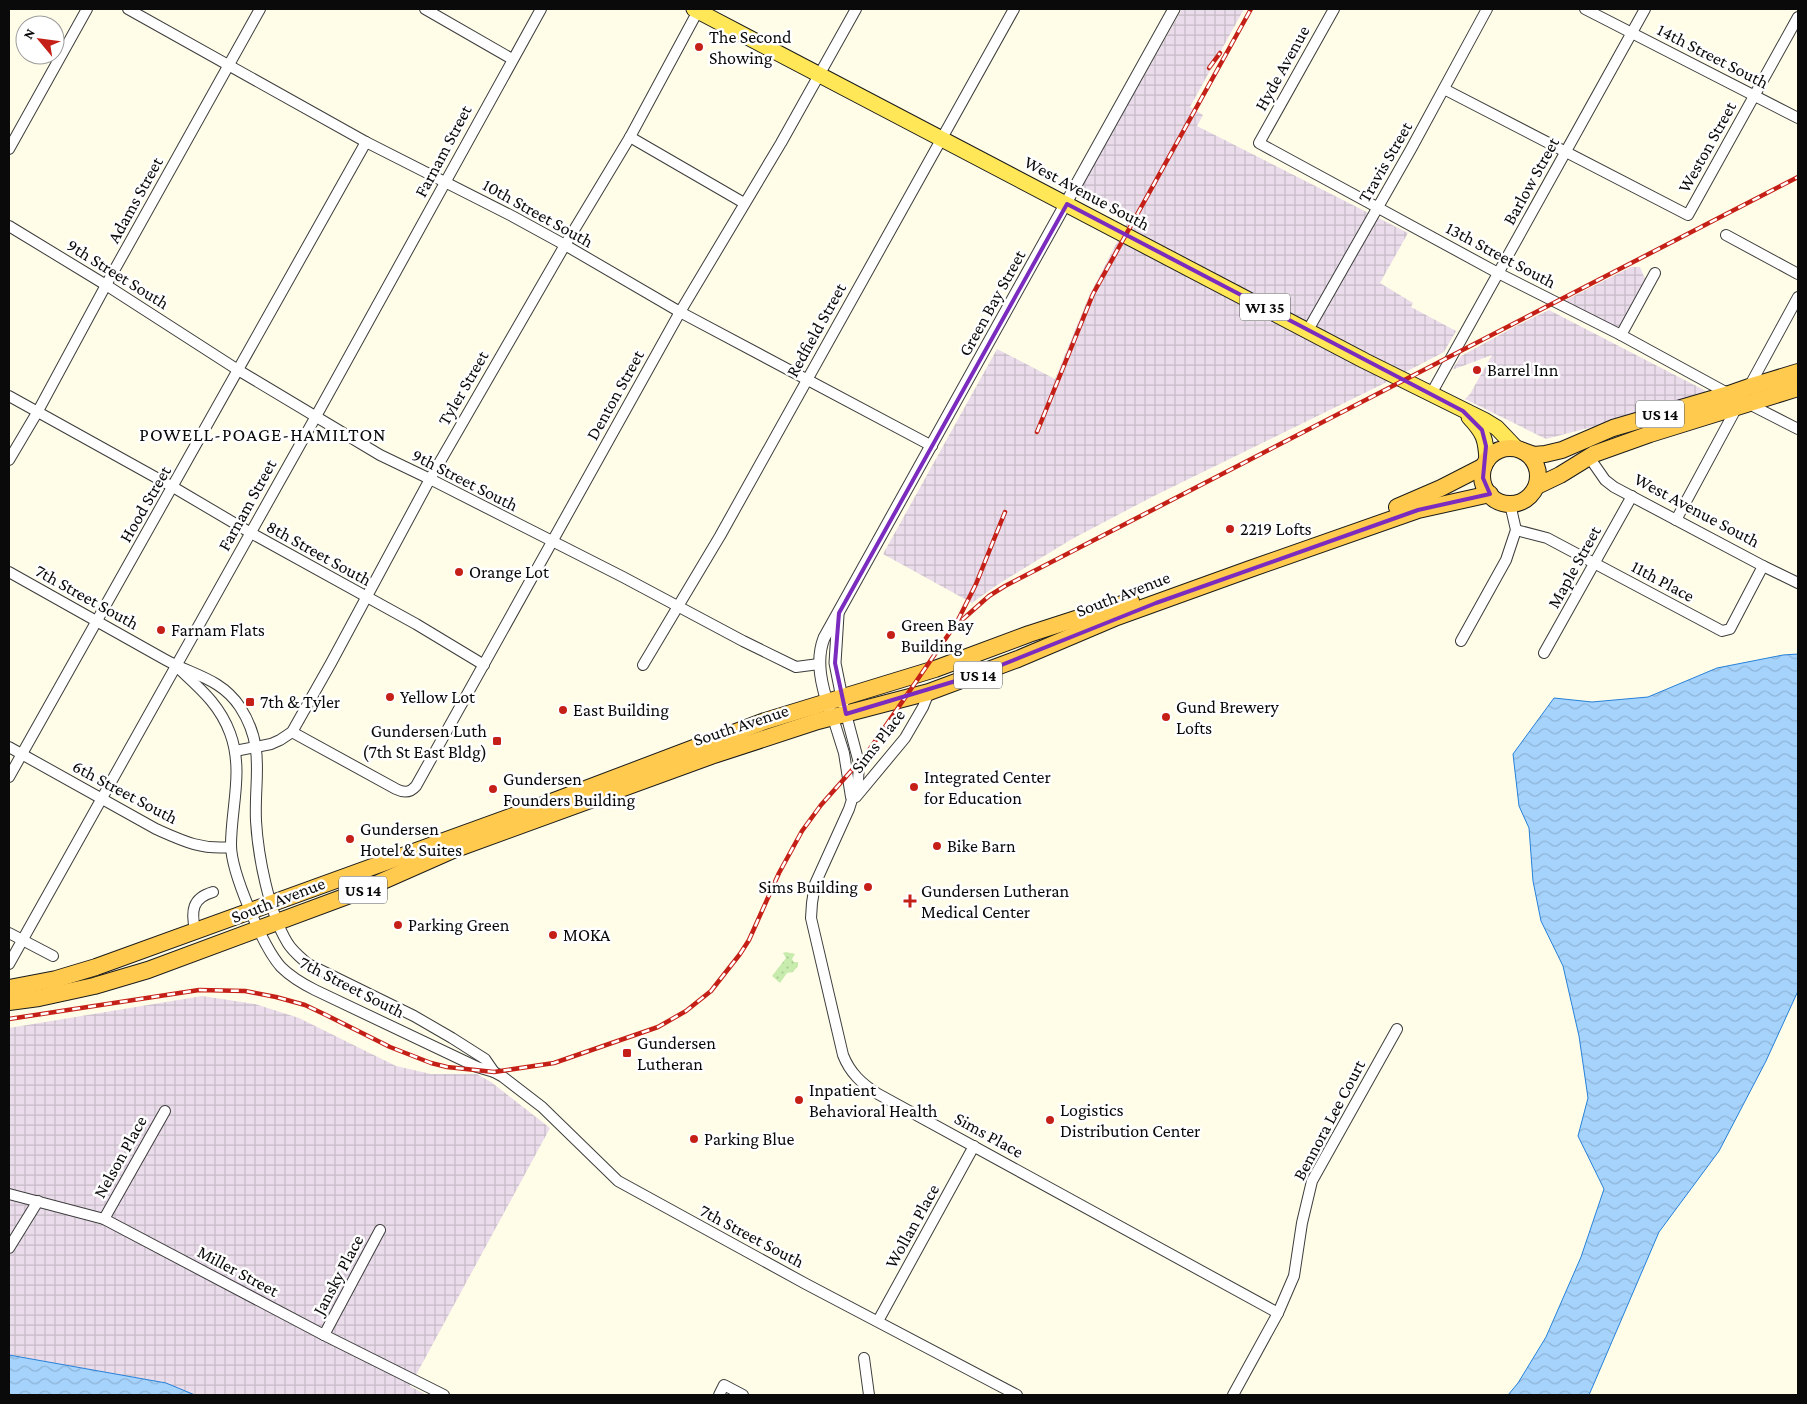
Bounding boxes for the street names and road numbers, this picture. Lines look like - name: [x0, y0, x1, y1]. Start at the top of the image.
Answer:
- street label: 14th Street South: [1654, 19, 1772, 93]
- street label: Hyde Avenue: [1251, 22, 1314, 114]
- street label: Weston Street: [1674, 97, 1741, 196]
- street label: Farnam Street: [410, 101, 476, 200]
- street label: Travis Street: [1354, 117, 1417, 206]
- street label: Barlow Street: [1499, 133, 1564, 228]
- street label: West Avenue South: [1021, 152, 1153, 235]
- street label: Adams Street: [103, 153, 167, 246]
- street label: 10th Street South: [479, 174, 597, 252]
- street label: 13th Street South: [1443, 218, 1560, 293]
- street label: 9th Street South: [63, 235, 173, 313]
- street label: Green Bay Street: [955, 246, 1030, 360]
- street label: Redfield Street: [782, 279, 851, 381]
- road number: WI 35: [1240, 294, 1290, 320]
- street label: Tyler Street: [434, 346, 493, 429]
- street label: Denton Street: [582, 346, 648, 443]
- road number: US 14: [1636, 400, 1684, 428]
- street label: 9th Street South: [409, 445, 522, 515]
- street label: Farnam Street: [214, 455, 281, 554]
- street label: Hood Street: [115, 461, 175, 546]
- street label: West Avenue South: [1631, 469, 1763, 552]
- street label: 8th Street South: [263, 516, 375, 590]
- street label: Maple Street: [1543, 521, 1605, 612]
- street label: 11th Place: [1628, 556, 1698, 606]
- street label: 7th Street South: [32, 560, 143, 634]
- street label: South Avenue: [1073, 567, 1173, 621]
- road number: US 14: [954, 662, 1002, 688]
- street label: South Avenue: [691, 700, 791, 750]
- street label: Sims Place: [847, 705, 909, 777]
- street label: 6th Street South: [69, 756, 181, 828]
- street label: South Avenue: [228, 873, 328, 927]
- road number: US 14: [339, 876, 387, 904]
- street label: 7th Street South: [296, 952, 408, 1022]
- street label: Bennora Lee Court: [1289, 1056, 1370, 1184]
- street label: Sims Place: [951, 1108, 1027, 1162]
- street label: Nelson Place: [89, 1112, 151, 1202]
- street label: Wollan Place: [881, 1180, 943, 1271]
- street label: 7th Street South: [696, 1200, 808, 1272]
- street label: Jansky Place: [308, 1231, 367, 1320]
- street label: Miller Street: [194, 1241, 283, 1301]

